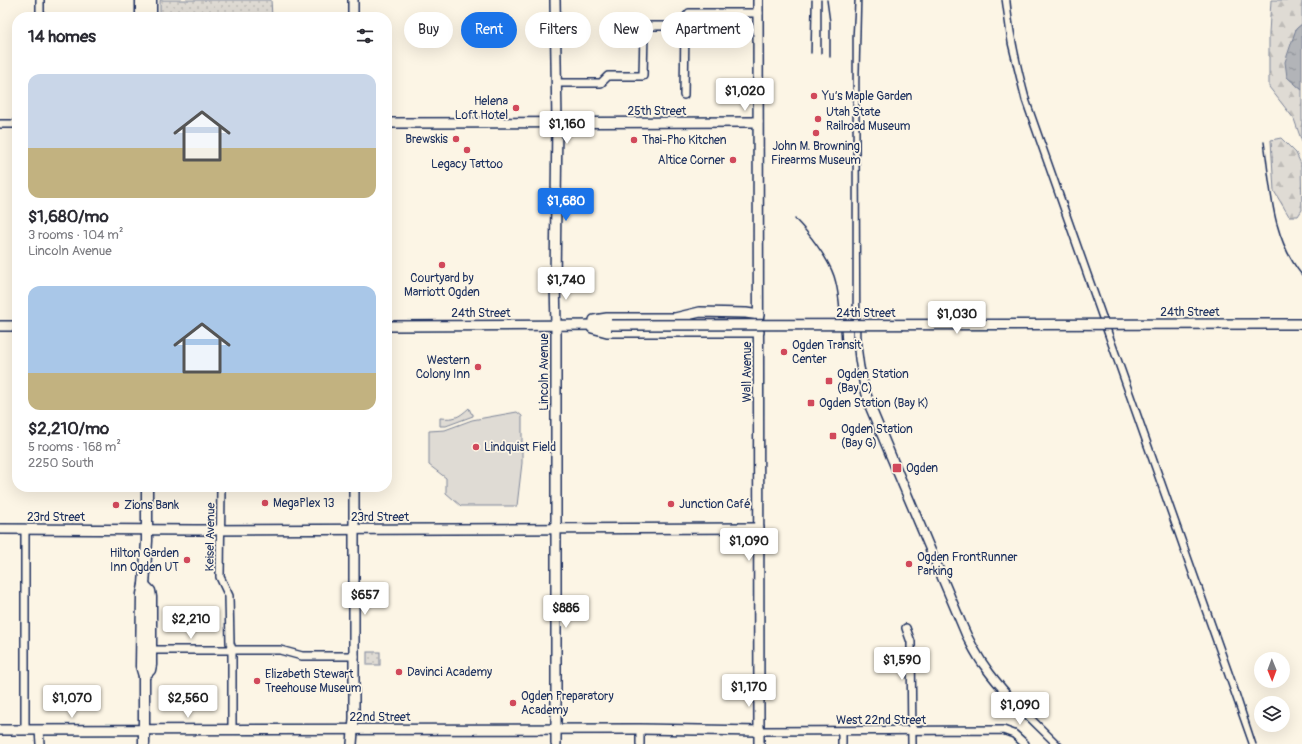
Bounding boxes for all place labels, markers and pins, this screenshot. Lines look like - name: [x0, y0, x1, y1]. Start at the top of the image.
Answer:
- pin: $1,020: [712, 78, 778, 112]
- place label: Yu’s Maple Garden: [821, 89, 913, 104]
- marker: Yu’s Maple Garden: [809, 91, 819, 101]
- place label: Helena Loft Hotel: [455, 94, 508, 123]
- marker: Helena Loft Hotel: [511, 103, 521, 113]
- place label: Utah State Railroad Museum: [826, 105, 911, 134]
- pin: $1,160: [534, 111, 600, 145]
- marker: Utah State Railroad Museum: [813, 114, 823, 124]
- marker: John M. Browning Firearms Museum: [811, 128, 821, 138]
- place label: Brewskis: [405, 132, 449, 147]
- place label: Thai-Pho Kitchen: [642, 133, 727, 148]
- marker: Brewskis: [451, 134, 461, 144]
- marker: Thai-Pho Kitchen: [629, 135, 639, 145]
- place label: John M. Browning Firearms Museum: [771, 139, 861, 168]
- marker: Legacy Tattoo: [462, 145, 472, 155]
- place label: Altice Corner: [658, 153, 726, 168]
- marker: Altice Corner: [728, 155, 738, 165]
- place label: Legacy Tattoo: [431, 157, 503, 172]
- pin: $1,680: [533, 188, 599, 222]
- marker: Courtyard by Marriott Ogden: [437, 260, 447, 270]
- pin: $1,740: [533, 267, 599, 301]
- place label: Courtyard by Marriott Ogden: [404, 271, 480, 300]
- pin: $1,030: [924, 301, 990, 335]
- place label: Ogden Transit Center: [792, 338, 862, 367]
- marker: Ogden Transit Center: [779, 347, 789, 357]
- place label: Western Colony Inn: [416, 353, 470, 382]
- marker: Western Colony Inn: [473, 362, 483, 372]
- place label: Ogden Station (Bay C): [837, 367, 909, 396]
- marker: Ogden Station (Bay C): [824, 376, 834, 386]
- place label: Ogden Station (Bay K): [819, 396, 929, 411]
- marker: Ogden Station (Bay K): [806, 398, 816, 408]
- place label: Ogden Station (Bay G): [841, 422, 913, 451]
- marker: Ogden Station (Bay G): [828, 431, 838, 441]
- place label: Lindquist Field: [484, 440, 556, 455]
- marker: Lindquist Field: [471, 442, 481, 452]
- place label: Ogden: [906, 461, 938, 476]
- marker: Ogden: [891, 462, 903, 474]
- place label: MegaPlex 13: [273, 496, 335, 511]
- place label: Junction Café: [679, 497, 751, 512]
- place label: Zions Bank: [124, 498, 179, 513]
- marker: MegaPlex 13: [260, 498, 270, 508]
- marker: Junction Café: [666, 499, 676, 509]
- marker: Zions Bank: [111, 500, 121, 510]
- pin: $1,090: [716, 528, 782, 562]
- place label: Hilton Garden Inn Ogden UT: [110, 546, 179, 575]
- place label: Ogden FrontRunner Parking: [917, 550, 1018, 579]
- marker: Hilton Garden Inn Ogden UT: [182, 555, 192, 565]
- marker: Ogden FrontRunner Parking: [904, 559, 914, 569]
- pin: $657: [341, 582, 389, 616]
- pin: $886: [542, 595, 590, 629]
- pin: $2,210: [158, 606, 224, 640]
- pin: $1,590: [869, 647, 935, 681]
- place label: Davinci Academy: [407, 665, 492, 680]
- place label: Elizabeth Stewart Treehouse Museum: [265, 667, 362, 696]
- marker: Davinci Academy: [394, 667, 404, 677]
- pin: $1,170: [716, 674, 782, 708]
- marker: Elizabeth Stewart Treehouse Museum: [252, 676, 262, 686]
- pin: $1,070: [39, 685, 105, 719]
- pin: $2,560: [155, 685, 221, 719]
- place label: Ogden Preparatory Academy: [521, 689, 614, 718]
- pin: $1,090: [987, 692, 1053, 726]
- marker: Ogden Preparatory Academy: [508, 698, 518, 708]

